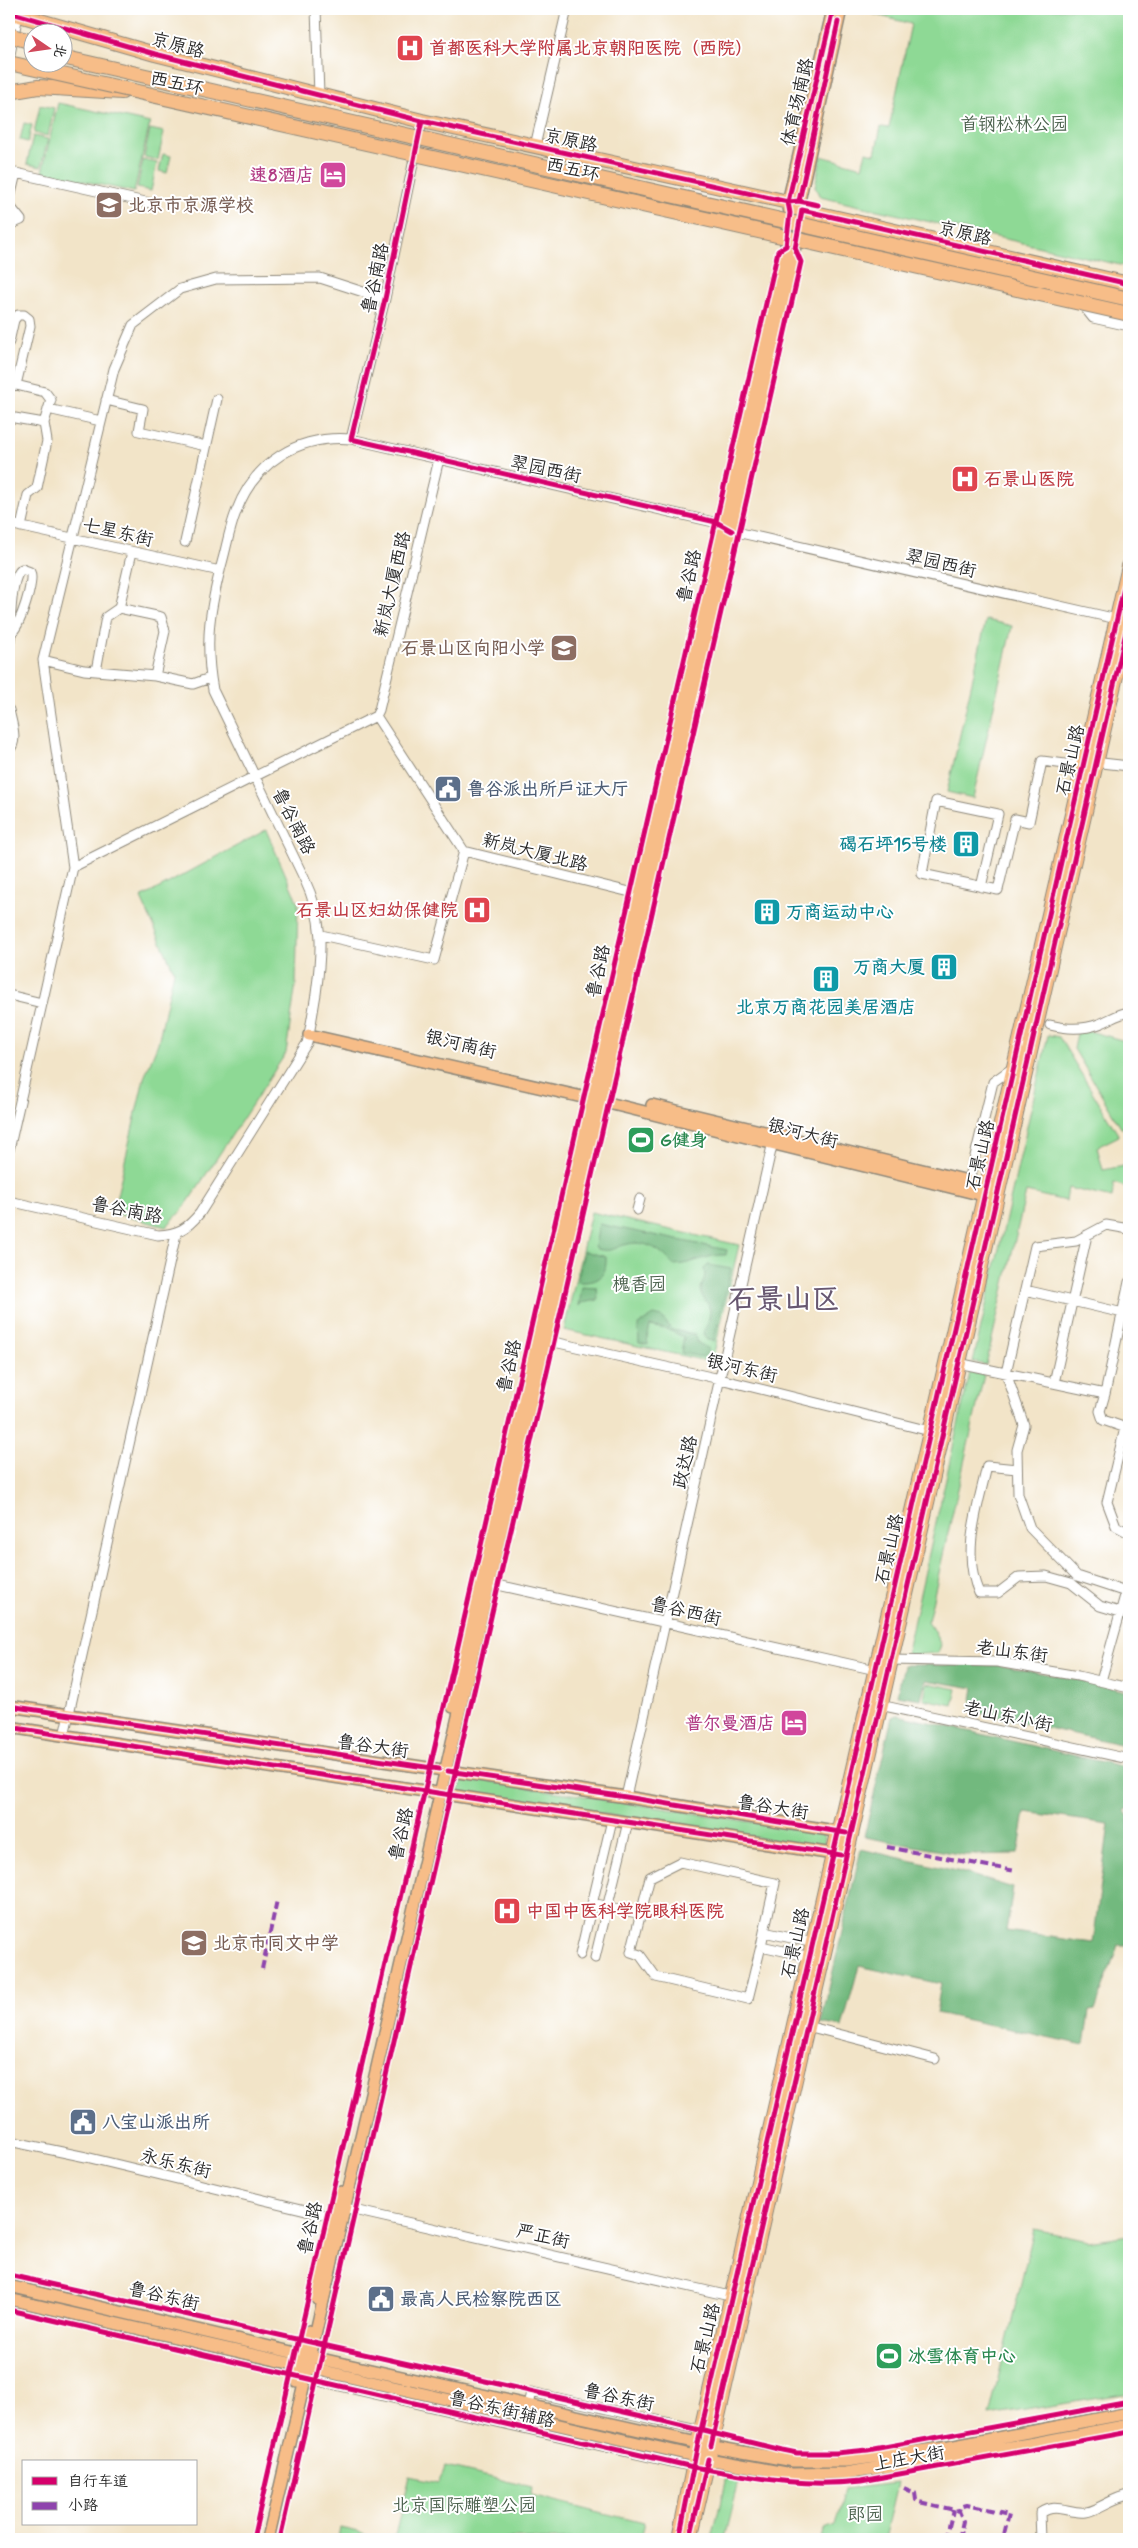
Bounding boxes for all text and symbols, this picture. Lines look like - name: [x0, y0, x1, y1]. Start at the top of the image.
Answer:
- north arrow: [22, 22, 72, 72]
- street label: 京原路: [149, 27, 207, 65]
- hospital icon: 首都医科大学附属北京朝阳医院（西院）: [395, 33, 425, 63]
- place label: 首都医科大学附属北京朝阳医院（西院）: [429, 37, 753, 61]
- text: 北: [49, 42, 70, 60]
- street label: 体育场南路: [776, 56, 820, 149]
- street label: 西五环: [148, 67, 206, 101]
- park label: 首钢松林公园: [960, 113, 1068, 137]
- street label: 京原路: [542, 124, 600, 158]
- street label: 西五环: [544, 153, 602, 187]
- hotel icon: 速8酒店: [318, 160, 348, 190]
- place label: 速8酒店: [250, 164, 314, 188]
- school or university icon: 北京市京源学校: [94, 190, 124, 220]
- place label: 北京市京源学校: [128, 194, 254, 218]
- street label: 京原路: [936, 216, 994, 252]
- street label: 鲁谷南路: [357, 240, 395, 316]
- street label: 翠园西街: [508, 451, 584, 489]
- hospital icon: 石景山医院: [950, 464, 980, 494]
- place label: 石景山医院: [984, 468, 1074, 492]
- street label: 七星东街: [80, 513, 156, 553]
- street label: 新岚大厦西路: [369, 529, 417, 640]
- street label: 翠园西街: [903, 544, 979, 584]
- street label: 鲁谷路: [672, 547, 708, 605]
- school or university icon: 石景山区向阳小学: [549, 633, 579, 663]
- place label: 石景山区向阳小学: [401, 637, 545, 661]
- street label: 石景山路: [1051, 722, 1091, 798]
- public building icon: 鲁谷派出所户证大厅: [433, 774, 463, 804]
- place label: 鲁谷派出所户证大厅: [467, 778, 629, 802]
- street label: 鲁谷南路: [266, 784, 320, 859]
- street label: 新岚大厦北路: [479, 828, 590, 878]
- building icon: 碣石坪15号楼: [951, 829, 981, 859]
- place label: 碣石坪15号楼: [839, 833, 947, 857]
- hospital icon: 石景山区妇幼保健院: [462, 895, 492, 925]
- building icon: 万商运动中心: [752, 897, 782, 927]
- place label: 石景山区妇幼保健院: [296, 899, 458, 923]
- place label: 万商运动中心: [786, 901, 894, 925]
- street label: 鲁谷路: [582, 942, 616, 1000]
- building icon: 万商大厦: [929, 952, 959, 982]
- place label: 万商大厦: [853, 956, 925, 980]
- building icon: 北京万商花园美居酒店: [811, 964, 841, 994]
- place label: 北京万商花园美居酒店: [736, 996, 916, 1020]
- street label: 银河南街: [423, 1025, 499, 1065]
- street label: 银河大街: [765, 1114, 841, 1154]
- street label: 石景山路: [961, 1117, 1001, 1193]
- sports icon: G健身: [626, 1125, 656, 1155]
- place label: G健身: [660, 1129, 708, 1153]
- street label: 鲁谷南路: [89, 1192, 164, 1230]
- park label: 槐香园: [612, 1273, 666, 1297]
- district label: 石景山区: [728, 1282, 840, 1319]
- street label: 鲁谷路: [492, 1337, 528, 1395]
- street label: 银河东街: [704, 1349, 780, 1389]
- street label: 政达路: [668, 1433, 704, 1491]
- street label: 石景山路: [870, 1511, 910, 1587]
- street label: 鲁谷西街: [648, 1592, 724, 1632]
- street label: 老山东街: [975, 1636, 1049, 1668]
- street label: 老山东小街: [961, 1696, 1054, 1738]
- hotel icon: 普尔曼酒店: [779, 1708, 809, 1738]
- place label: 普尔曼酒店: [685, 1712, 775, 1736]
- street label: 鲁谷大街: [336, 1730, 410, 1764]
- street label: 鲁谷大街: [735, 1791, 810, 1825]
- street label: 鲁谷路: [384, 1805, 420, 1863]
- hospital icon: 中国中医科学院眼科医院: [492, 1896, 522, 1926]
- place label: 中国中医科学院眼科医院: [526, 1900, 724, 1924]
- street label: 石景山路: [776, 1905, 816, 1981]
- school or university icon: 北京市同文中学: [179, 1928, 209, 1958]
- place label: 北京市同文中学: [213, 1932, 339, 1956]
- public building icon: 八宝山派出所: [68, 2107, 98, 2137]
- place label: 八宝山派出所: [102, 2111, 210, 2135]
- street label: 永乐东街: [138, 2144, 214, 2184]
- street label: 鲁谷路: [293, 2199, 329, 2257]
- street label: 严正街: [514, 2219, 572, 2255]
- street label: 鲁谷东街: [126, 2277, 202, 2317]
- public building icon: 最高人民检察院西区: [366, 2284, 396, 2314]
- place label: 最高人民检察院西区: [400, 2288, 562, 2312]
- street label: 石景山路: [686, 2300, 726, 2376]
- sports icon: 冰雪体育中心: [874, 2341, 904, 2371]
- place label: 冰雪体育中心: [908, 2345, 1016, 2369]
- street label: 鲁谷东街: [581, 2379, 657, 2417]
- street label: 鲁谷东街辅路: [446, 2386, 557, 2434]
- street label: 上庄大街: [872, 2441, 947, 2477]
- legend: [22, 2460, 198, 2526]
- text: 自行车道: [68, 2472, 128, 2492]
- park label: 北京国际雕塑公园: [392, 2494, 536, 2518]
- text: 小路: [68, 2496, 98, 2516]
- park label: 郎园: [847, 2503, 883, 2527]

